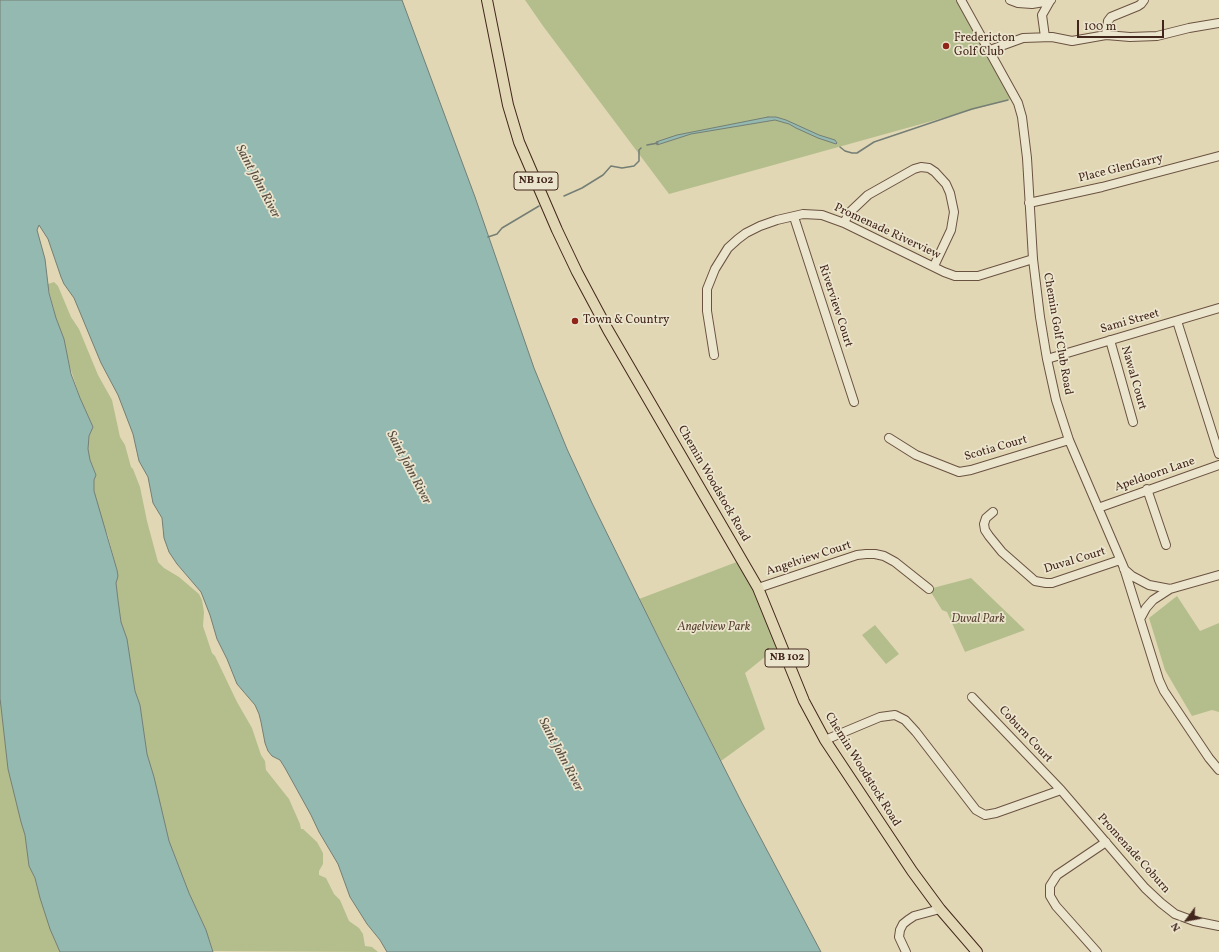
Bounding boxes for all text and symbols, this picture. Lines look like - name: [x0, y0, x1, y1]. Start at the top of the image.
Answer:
- scale bar: [1079, 12, 1166, 38]
- text: 100 m: [1084, 19, 1116, 35]
- place label: Fredericton Golf Club: [954, 32, 1015, 60]
- marker: Fredericton Golf Club: [941, 41, 951, 51]
- water label: Saint John River: [231, 143, 283, 221]
- street label: Place GlenGarry: [1077, 152, 1165, 186]
- road number: NB 102: [514, 172, 558, 190]
- street label: Promenade Riverview: [831, 201, 943, 263]
- street label: Riverview Court: [815, 263, 855, 349]
- street label: Chemin Golf Club Road: [1039, 272, 1075, 396]
- street label: Sami Street: [1099, 307, 1161, 337]
- place label: Town & Country: [583, 314, 669, 328]
- marker: Town & Country: [570, 316, 580, 326]
- street label: Nawal Court: [1117, 344, 1149, 412]
- street label: Chemin Woodstock Road: [674, 423, 752, 545]
- water label: Saint John River: [382, 429, 434, 507]
- street label: Scotia Court: [963, 433, 1029, 465]
- street label: Apeldoorn Lane: [1113, 455, 1197, 495]
- street label: Angelview Court: [765, 538, 853, 580]
- street label: Duval Court: [1042, 545, 1108, 577]
- park label: Duval Park: [951, 613, 1005, 627]
- park label: Angelview Park: [678, 621, 750, 635]
- road number: NB 102: [765, 649, 809, 667]
- street label: Coburn Court: [995, 704, 1055, 766]
- street label: Chemin Woodstock Road: [821, 710, 903, 830]
- water label: Saint John River: [534, 716, 586, 794]
- street label: Promenade Coburn: [1093, 811, 1173, 897]
- north arrow: [1167, 900, 1207, 940]
- text: N: [1168, 919, 1185, 934]

